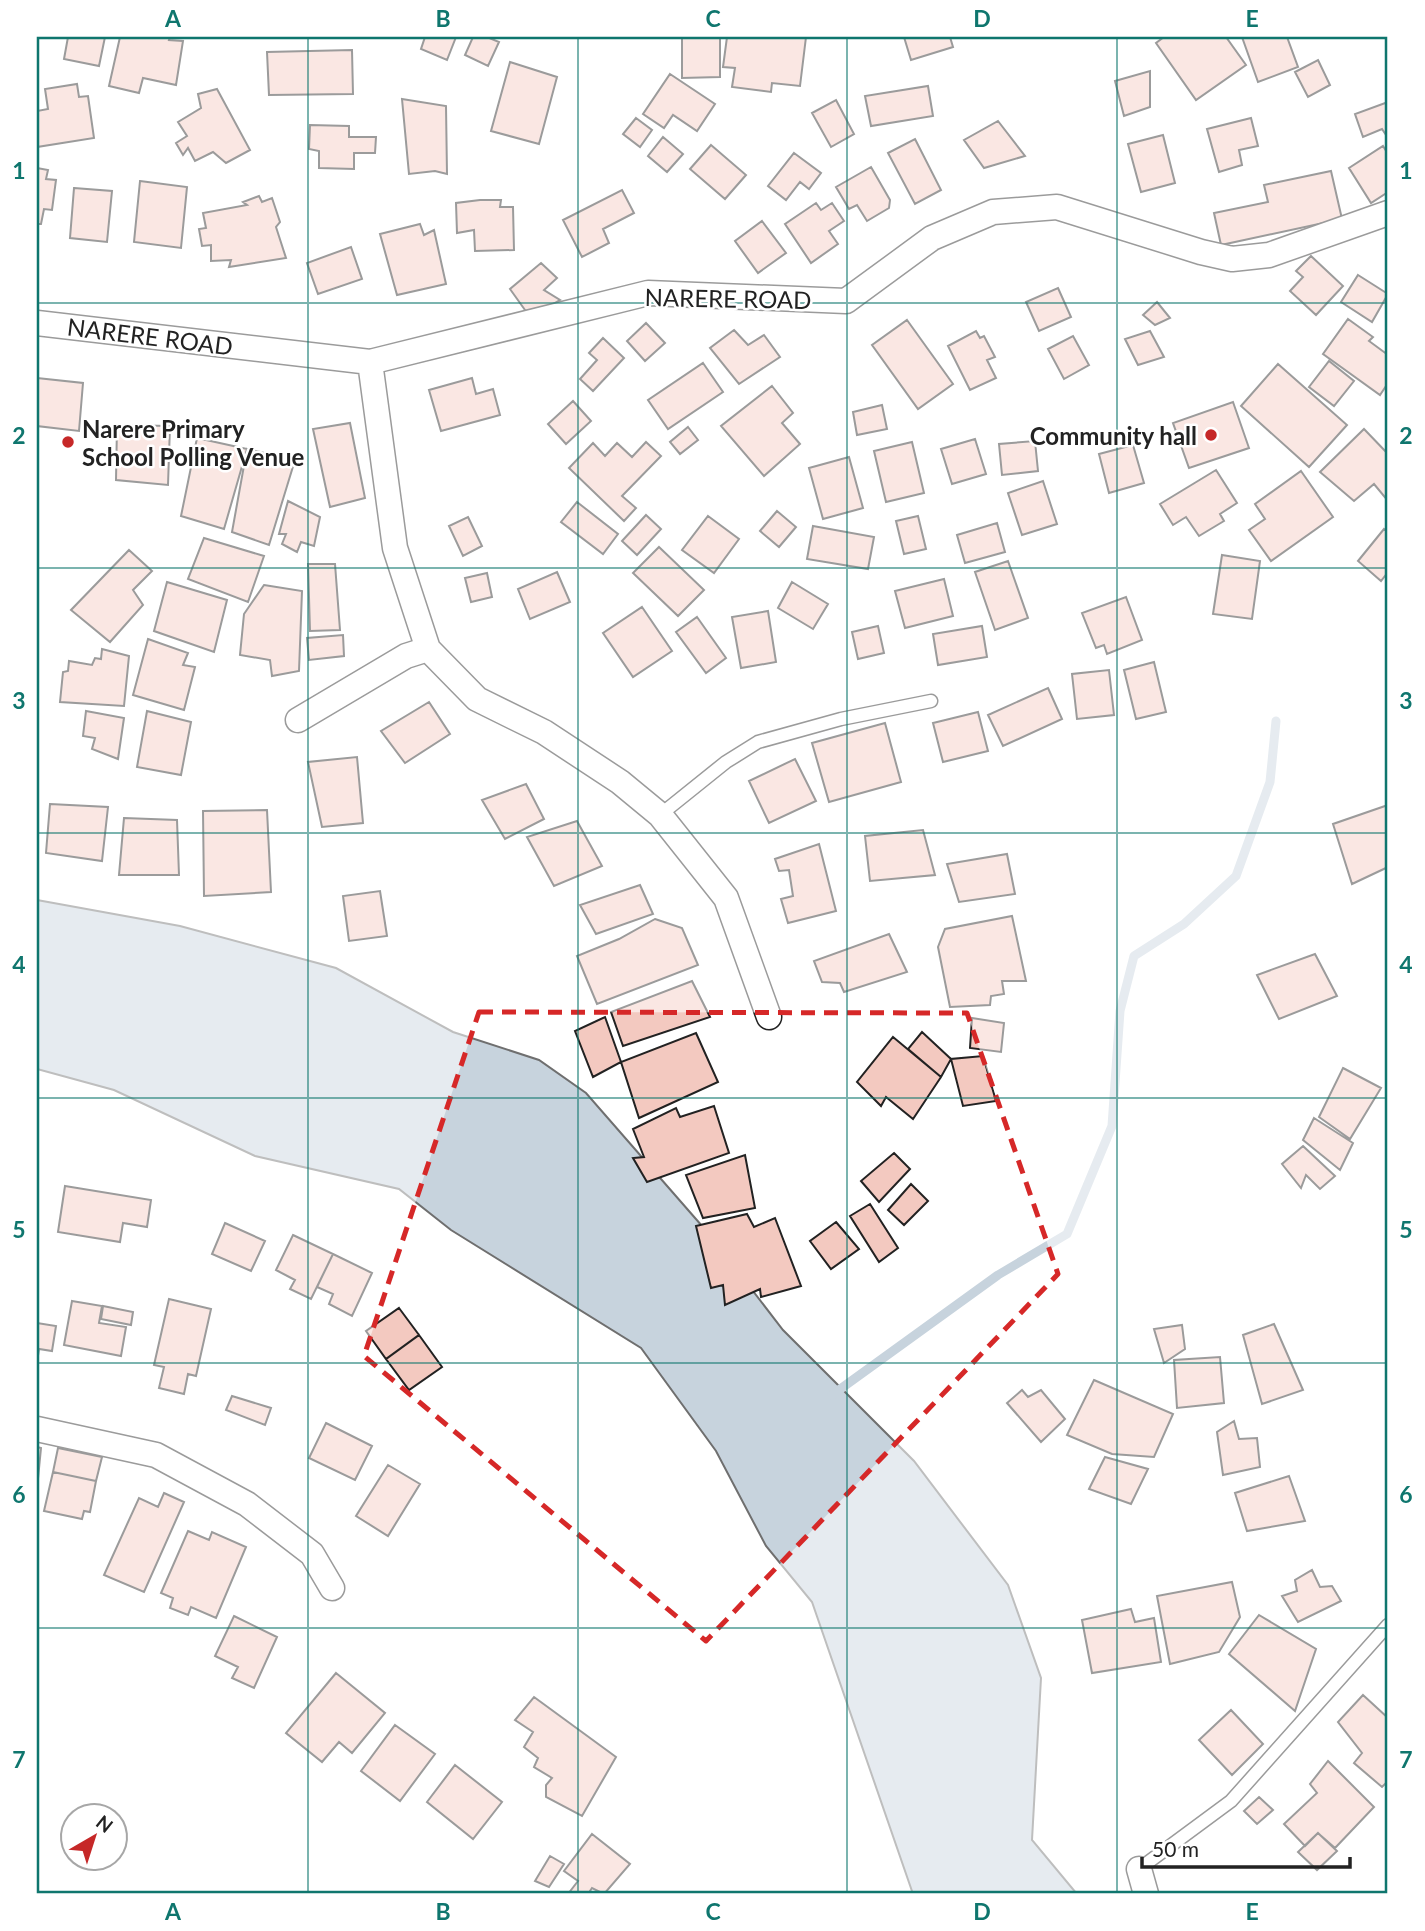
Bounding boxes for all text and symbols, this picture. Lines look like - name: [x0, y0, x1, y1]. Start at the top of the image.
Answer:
- text: A: [164, 4, 182, 32]
- text: B: [435, 4, 451, 32]
- text: C: [705, 4, 721, 32]
- text: D: [973, 4, 991, 32]
- text: E: [1245, 4, 1259, 32]
- text: 1: [12, 156, 26, 184]
- text: 1: [1399, 156, 1413, 184]
- street label: NARERE ROAD: [644, 282, 812, 314]
- street label: NARERE ROAD: [66, 311, 234, 361]
- place label: Narere Primary School Polling Venue: [82, 414, 304, 471]
- text: 2: [12, 421, 26, 449]
- place label: Community hall: [1030, 421, 1197, 450]
- text: 2: [1399, 421, 1413, 449]
- marker: Community hall: [1203, 427, 1219, 443]
- marker: Narere Primary School Polling Venue: [60, 434, 76, 450]
- text: 3: [12, 686, 26, 714]
- text: 3: [1399, 686, 1413, 714]
- text: 4: [12, 950, 26, 978]
- text: 4: [1399, 950, 1413, 978]
- text: 5: [12, 1215, 26, 1243]
- text: 5: [1399, 1215, 1413, 1243]
- text: 6: [12, 1480, 26, 1508]
- text: 6: [1399, 1480, 1413, 1508]
- text: 7: [12, 1745, 26, 1773]
- text: 7: [1399, 1745, 1413, 1773]
- north arrow: [60, 1801, 130, 1871]
- text: N: [92, 1810, 118, 1837]
- scale bar: [1142, 1826, 1350, 1870]
- text: 50 m: [1152, 1836, 1199, 1861]
- text: A: [164, 1897, 182, 1925]
- text: B: [435, 1897, 451, 1925]
- text: C: [705, 1897, 721, 1925]
- text: D: [973, 1897, 991, 1925]
- text: E: [1245, 1897, 1259, 1925]

